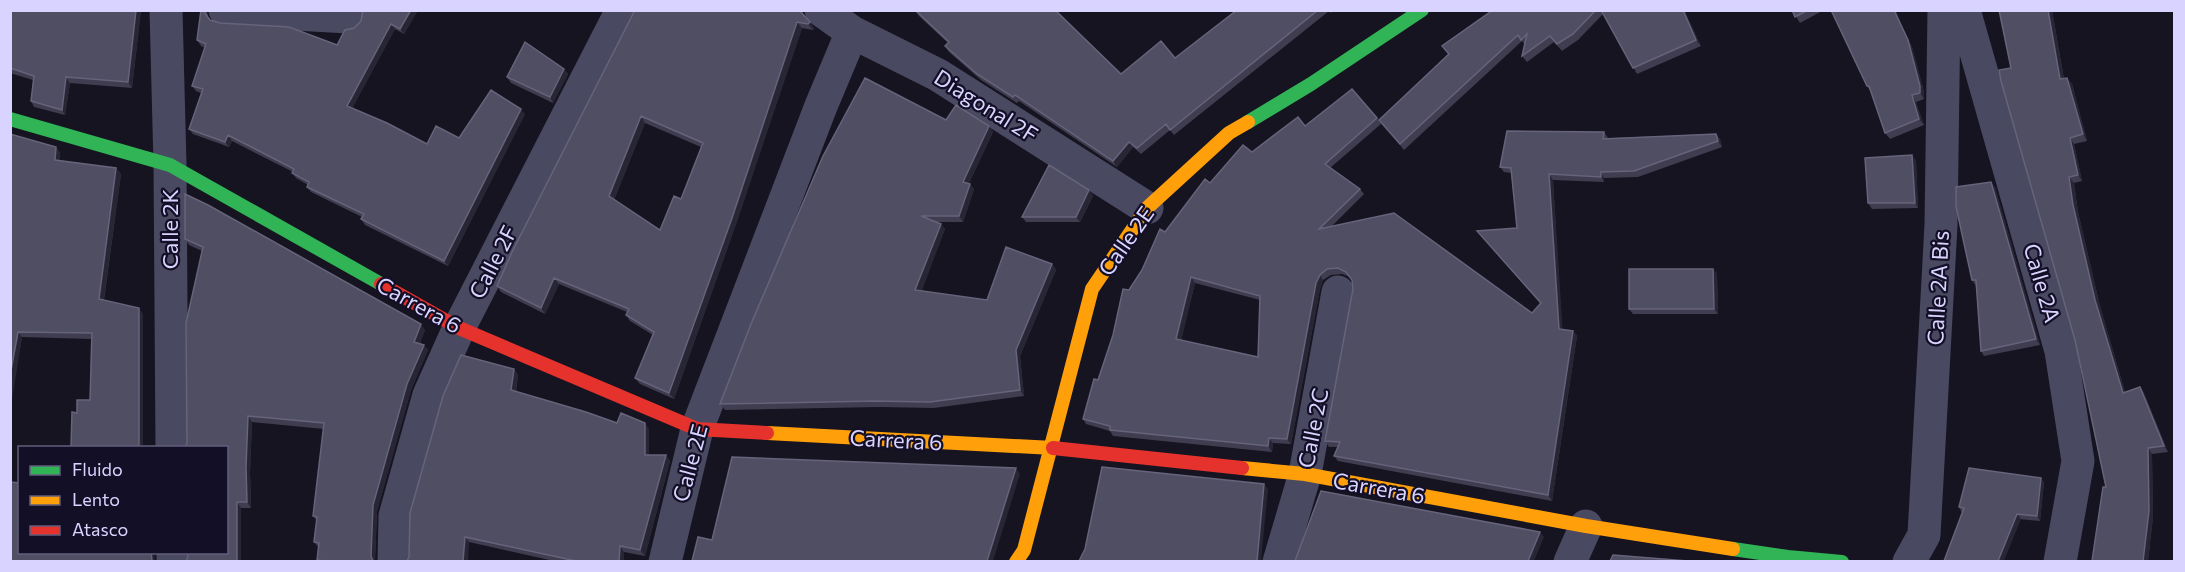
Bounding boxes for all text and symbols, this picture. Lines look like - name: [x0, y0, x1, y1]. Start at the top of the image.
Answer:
- street label: Diagonal 2F: [930, 63, 1043, 148]
- street label: Calle 2K: [156, 188, 183, 269]
- street label: Calle 2E: [1092, 201, 1159, 281]
- street label: Calle 2F: [463, 221, 522, 303]
- street label: Calle 2A Bis: [1921, 230, 1954, 346]
- street label: Calle 2A: [2018, 240, 2067, 325]
- street label: Carrera 6: [372, 270, 466, 339]
- street label: Calle 2C: [1292, 386, 1333, 470]
- street label: Calle 2E: [666, 421, 713, 504]
- street label: Carrera 6: [849, 424, 943, 455]
- legend: [18, 446, 228, 554]
- text: Fluido: [72, 458, 123, 480]
- street label: Carrera 6: [1331, 466, 1427, 509]
- text: Lento: [72, 488, 120, 510]
- text: Atasco: [72, 518, 128, 540]

